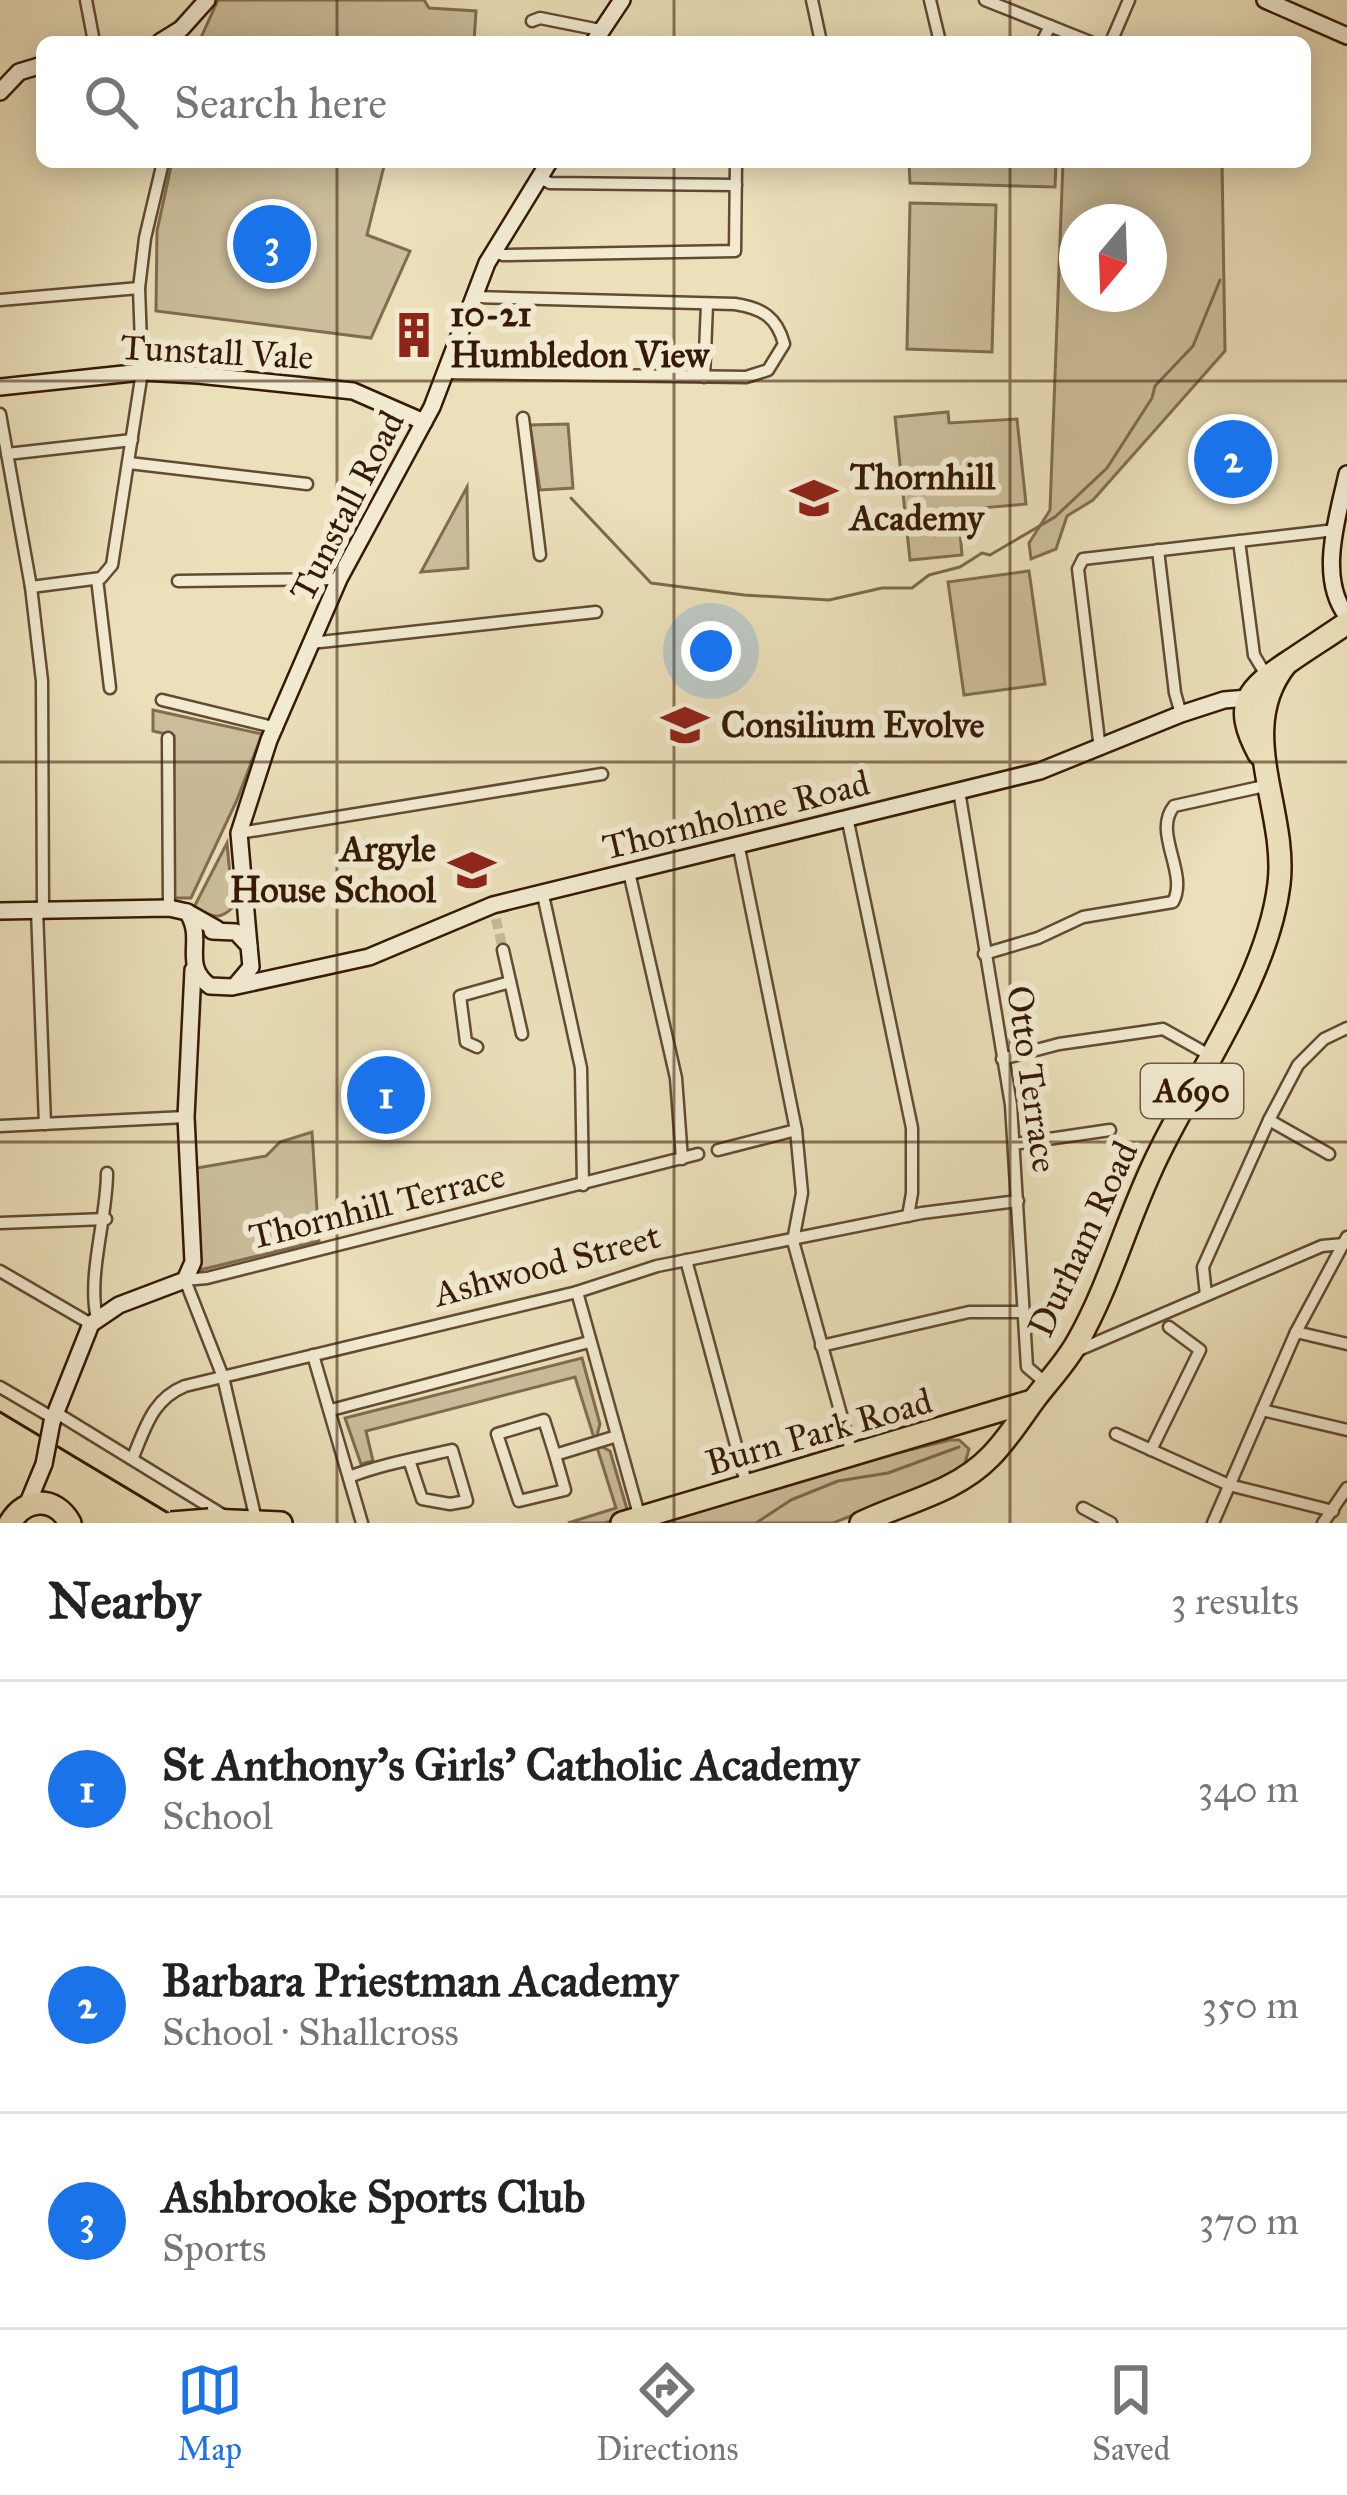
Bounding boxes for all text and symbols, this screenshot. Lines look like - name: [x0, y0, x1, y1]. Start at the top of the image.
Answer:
- search box: [36, 36, 1311, 168]
- icon: search: [78, 69, 144, 135]
- text: Search here: [174, 75, 387, 130]
- pin: 3: [233, 199, 311, 289]
- north arrow: [1059, 204, 1167, 312]
- place label: 10-21 Humbledon View: [450, 292, 710, 377]
- building icon: 10-21 Humbledon View: [389, 310, 439, 360]
- street label: Tunstall Vale: [119, 325, 315, 379]
- street label: Tunstall Road: [280, 403, 414, 609]
- pin: 2: [1194, 414, 1272, 504]
- place label: Thornhill Academy: [848, 455, 996, 540]
- school or university icon: Thornhill Academy: [789, 473, 839, 523]
- your location: [681, 621, 741, 681]
- school or university icon: Consilium Evolve: [660, 700, 710, 750]
- place label: Consilium Evolve: [721, 703, 984, 747]
- street label: Thornholme Road: [598, 761, 874, 869]
- place label: Argyle House School: [230, 827, 437, 912]
- school or university icon: Argyle House School: [447, 845, 497, 895]
- street label: Otto Terrace: [997, 983, 1067, 1175]
- pin: 1: [347, 1050, 425, 1140]
- road number: A690: [1141, 1064, 1243, 1118]
- street label: Durham Road: [1019, 1134, 1147, 1344]
- street label: Thornhill Terrace: [245, 1153, 509, 1259]
- street label: Ashwood Street: [427, 1214, 665, 1317]
- street label: Burn Park Road: [701, 1379, 937, 1485]
- text: Nearby: [48, 1570, 200, 1632]
- text: 3 results: [1171, 1577, 1299, 1625]
- text: St Anthony's Girls' Catholic Academy: [162, 1737, 859, 1792]
- text: 1: [79, 1765, 95, 1813]
- text: 340 m: [1198, 1765, 1299, 1813]
- text: School: [162, 1792, 273, 1840]
- text: Barbara Priestman Academy: [162, 1953, 678, 2008]
- text: 2: [77, 1981, 97, 2029]
- text: 350 m: [1201, 1981, 1299, 2029]
- text: School · Shallcross: [162, 2008, 459, 2056]
- text: Ashbrooke Sports Club: [162, 2169, 585, 2224]
- text: 3: [79, 2197, 95, 2245]
- text: 370 m: [1199, 2197, 1299, 2245]
- text: Sports: [162, 2224, 266, 2272]
- tab: Map: [177, 2357, 243, 2469]
- tab: Directions: [596, 2357, 738, 2469]
- tab: Saved: [1092, 2357, 1170, 2469]

